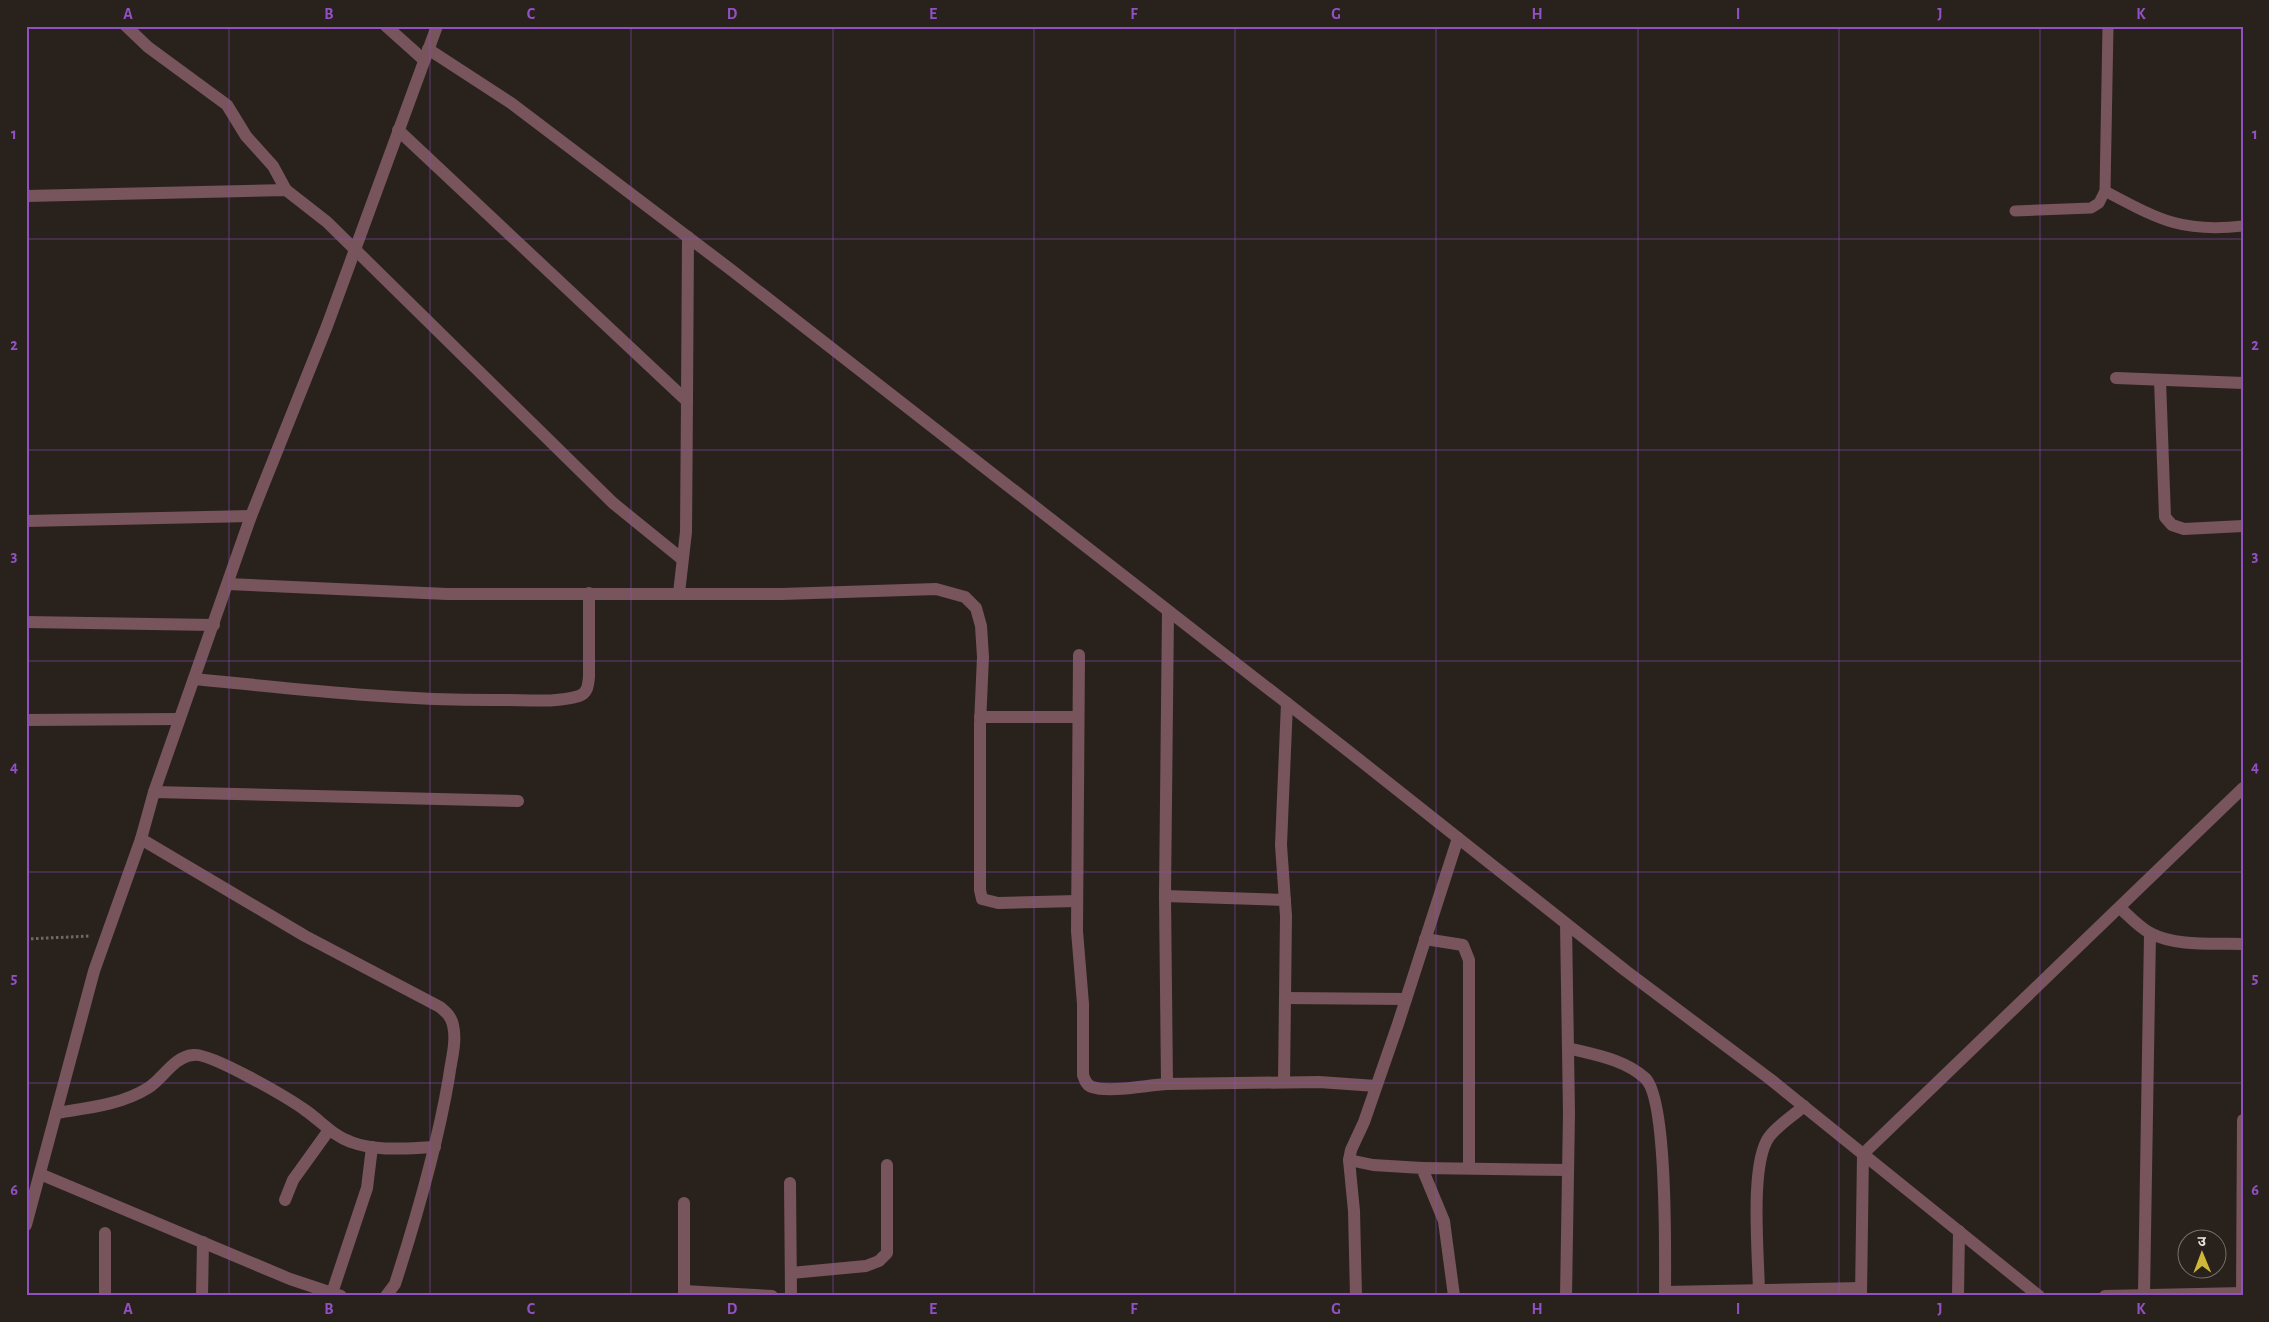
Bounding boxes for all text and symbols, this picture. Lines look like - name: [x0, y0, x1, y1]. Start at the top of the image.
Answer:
- text: A: [123, 6, 133, 22]
- text: B: [324, 6, 334, 22]
- text: C: [527, 6, 536, 22]
- text: D: [727, 6, 738, 22]
- text: E: [929, 6, 937, 22]
- text: F: [1130, 6, 1138, 22]
- text: G: [1331, 6, 1341, 22]
- text: H: [1531, 6, 1543, 22]
- text: I: [1736, 6, 1740, 22]
- text: J: [1937, 6, 1943, 22]
- text: K: [2136, 6, 2146, 22]
- text: 1: [11, 126, 17, 142]
- text: 1: [2252, 126, 2258, 142]
- text: 2: [10, 337, 18, 353]
- text: 2: [2251, 337, 2259, 353]
- text: 3: [11, 548, 18, 564]
- text: 3: [2252, 548, 2259, 564]
- text: 4: [10, 759, 18, 775]
- text: 4: [2251, 759, 2259, 775]
- text: 5: [11, 970, 18, 986]
- text: 5: [2252, 970, 2259, 986]
- text: 6: [10, 1182, 18, 1198]
- text: 6: [2251, 1182, 2259, 1198]
- north arrow: [2176, 1230, 2226, 1280]
- text: उ: [2198, 1235, 2207, 1249]
- text: A: [123, 1301, 133, 1317]
- text: B: [324, 1301, 334, 1317]
- text: C: [527, 1301, 536, 1317]
- text: D: [727, 1301, 738, 1317]
- text: E: [929, 1301, 937, 1317]
- text: F: [1130, 1301, 1138, 1317]
- text: G: [1331, 1301, 1341, 1317]
- text: H: [1531, 1301, 1543, 1317]
- text: I: [1736, 1301, 1740, 1317]
- text: J: [1937, 1301, 1943, 1317]
- text: K: [2136, 1301, 2146, 1317]

